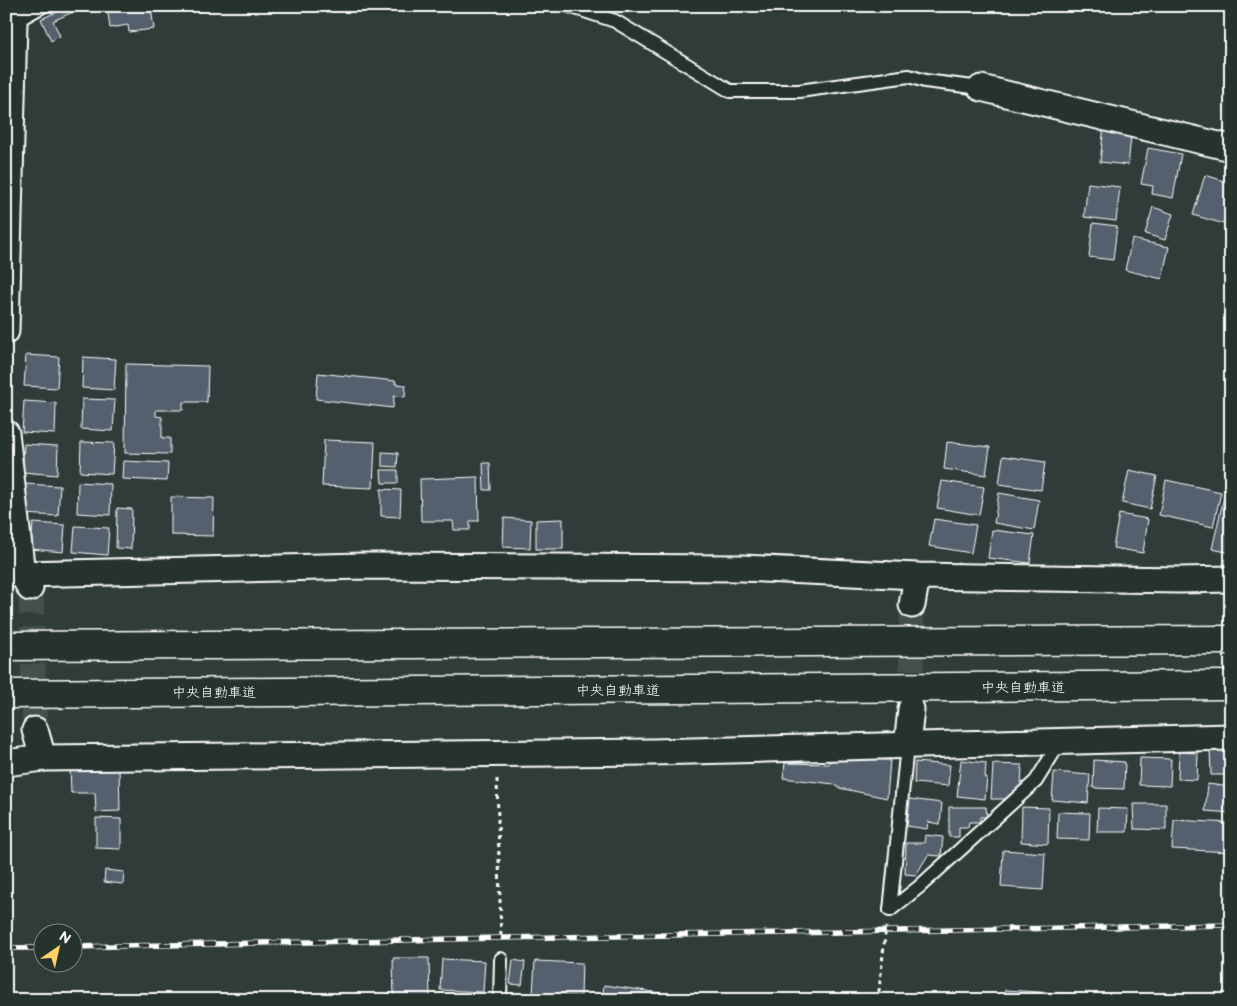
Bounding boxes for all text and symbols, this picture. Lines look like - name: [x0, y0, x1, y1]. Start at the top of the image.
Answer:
- street label: 中央自動車道: [981, 679, 1065, 696]
- street label: 中央自動車道: [576, 682, 660, 699]
- street label: 中央自動車道: [172, 684, 256, 701]
- north arrow: [32, 924, 82, 974]
- text: N: [56, 928, 74, 948]

